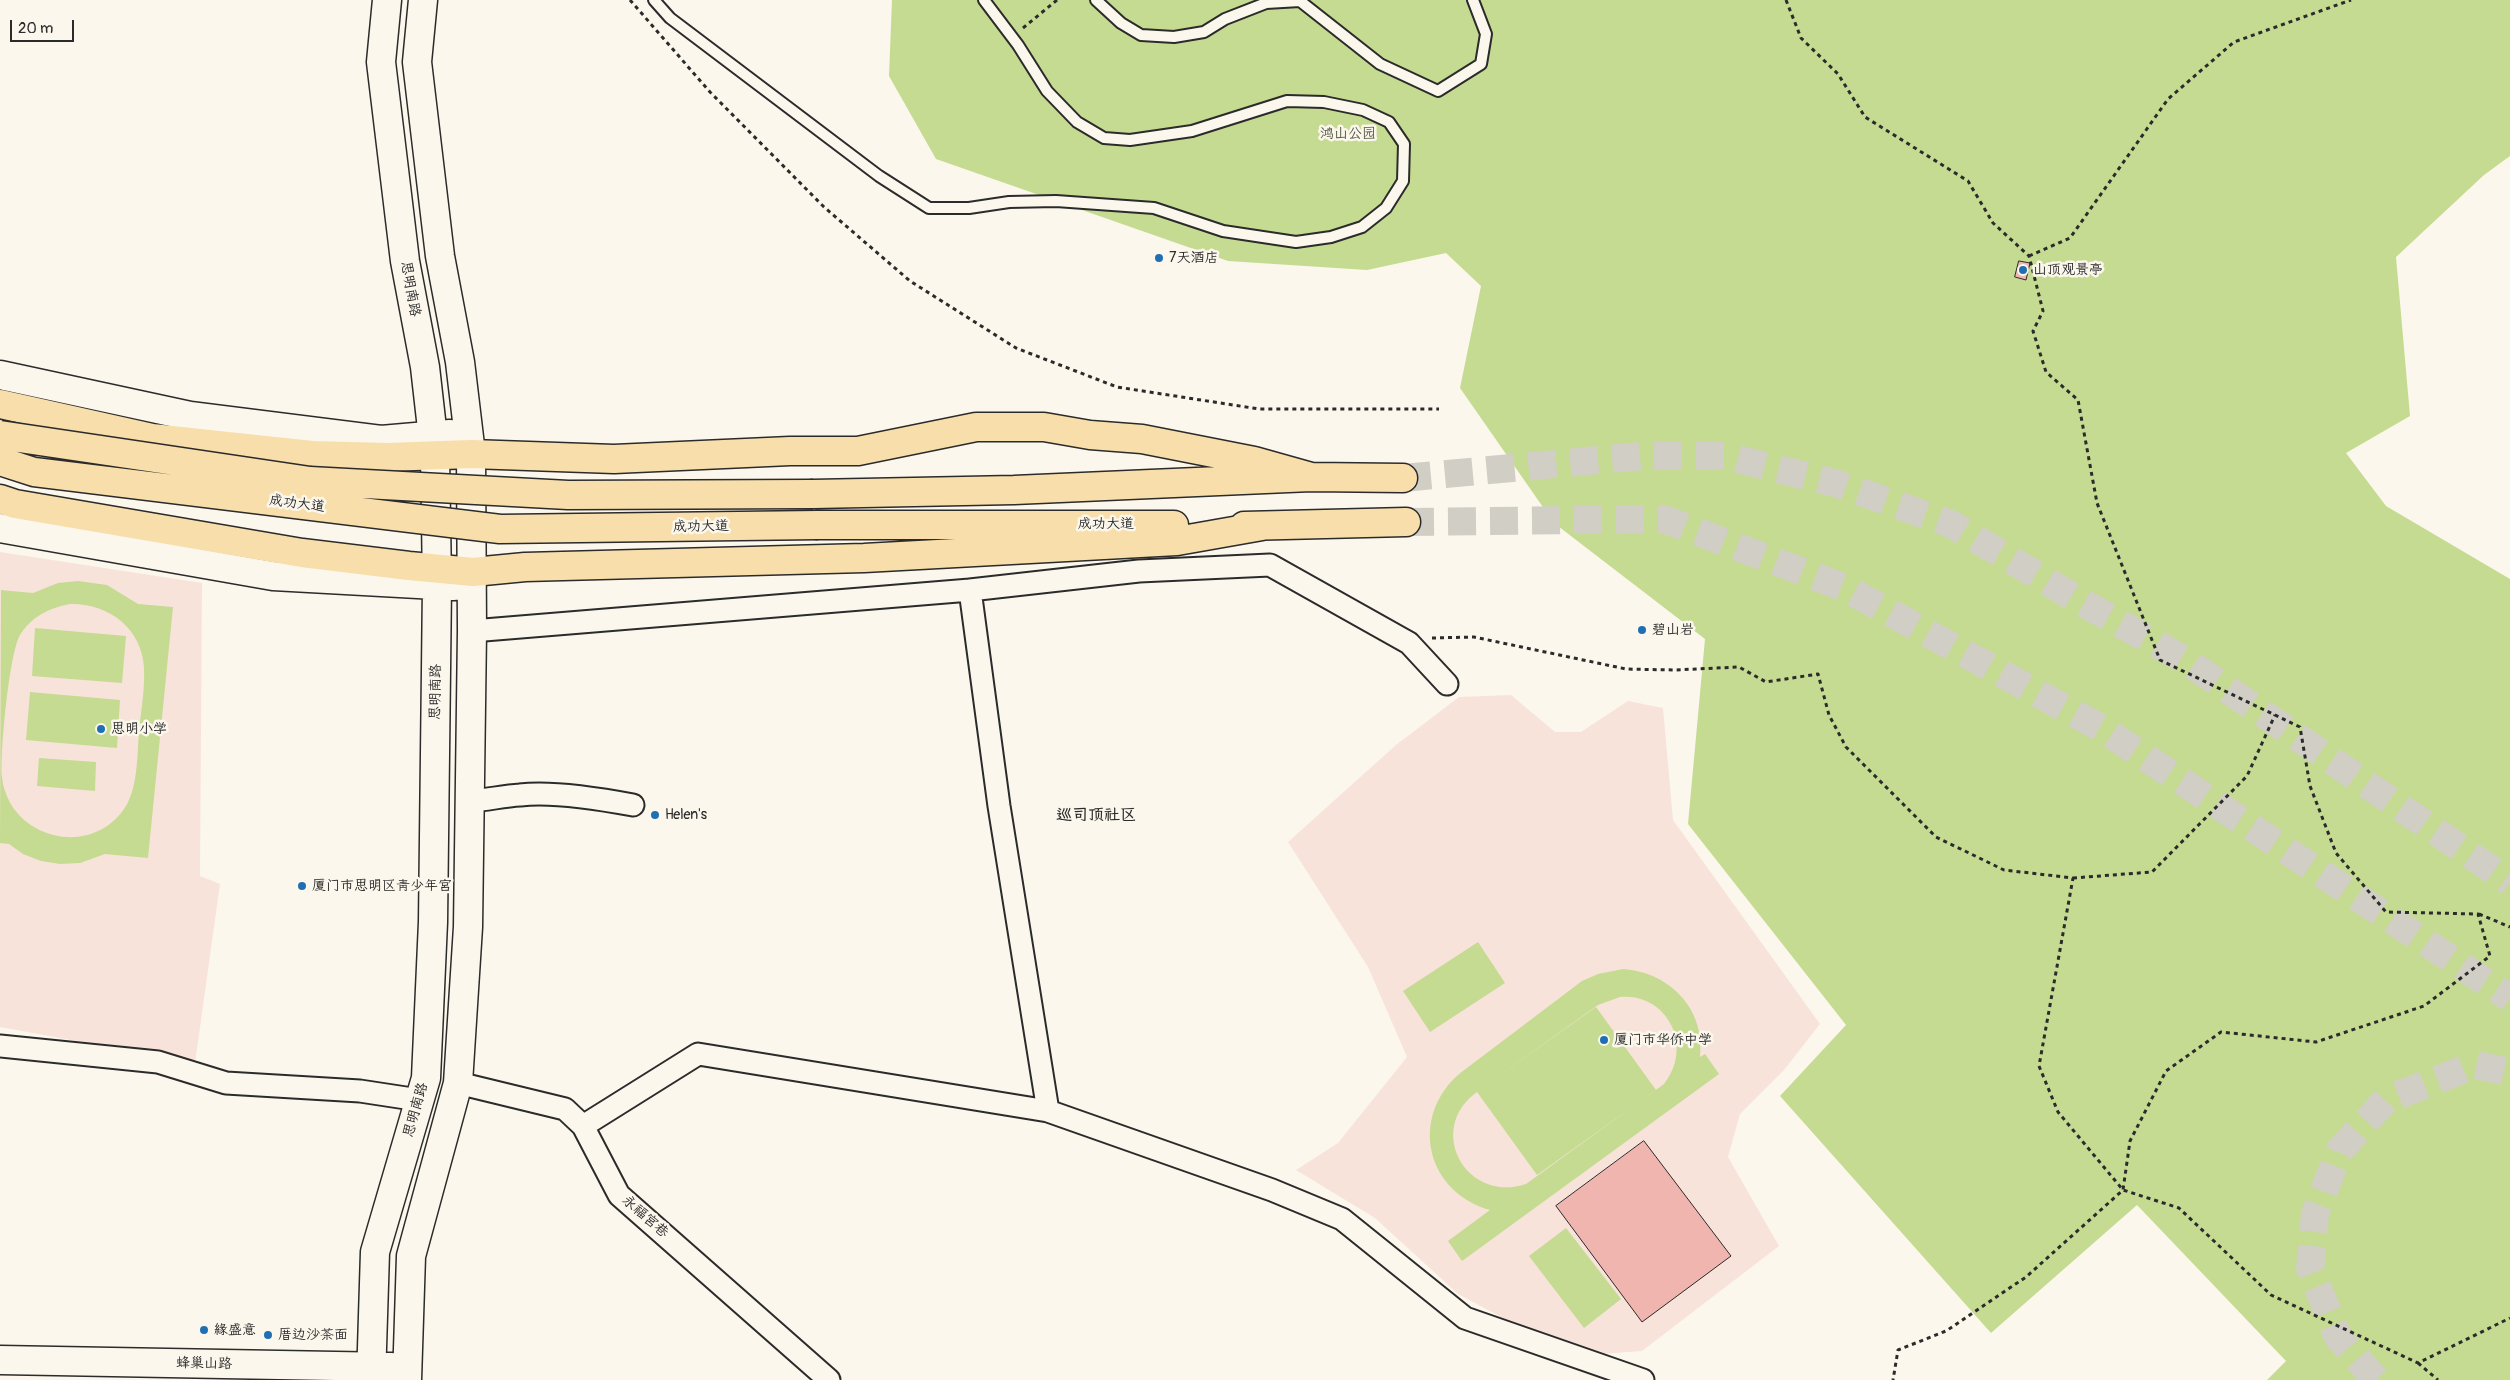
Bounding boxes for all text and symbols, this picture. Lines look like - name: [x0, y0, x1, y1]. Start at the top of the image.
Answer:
- scale bar: [12, 10, 76, 42]
- text: 20 m: [18, 19, 53, 38]
- park label: 鸿山公园: [1320, 126, 1376, 142]
- place label: 7天酒店: [1169, 250, 1218, 266]
- marker: 7天酒店: [1153, 252, 1165, 264]
- street label: 思明南路: [397, 260, 423, 318]
- place label: 山顶观景亭: [2033, 262, 2103, 278]
- marker: 山顶观景亭: [2017, 264, 2029, 276]
- street label: 成功大道: [268, 492, 326, 516]
- street label: 成功大道: [1078, 516, 1134, 532]
- street label: 成功大道: [673, 518, 729, 536]
- place label: 碧山岩: [1652, 622, 1694, 638]
- marker: 碧山岩: [1636, 624, 1648, 636]
- street label: 思明南路: [427, 664, 445, 720]
- place label: 思明小学: [111, 721, 167, 737]
- marker: 思明小学: [95, 723, 107, 735]
- district label: 巡司顶社区: [1056, 806, 1136, 826]
- place label: Helen's: [665, 807, 707, 823]
- marker: Helen's: [649, 809, 661, 821]
- place label: 厦门市思明区青少年宫: [312, 878, 452, 894]
- marker: 厦门市思明区青少年宫: [296, 880, 308, 892]
- place label: 厦门市华侨中学: [1614, 1032, 1712, 1048]
- marker: 厦门市华侨中学: [1598, 1034, 1610, 1046]
- street label: 思明南路: [400, 1081, 432, 1139]
- street label: 永福宫巷: [618, 1192, 672, 1242]
- place label: 緣盛意: [214, 1322, 256, 1338]
- marker: 緣盛意: [198, 1324, 210, 1336]
- place label: 厝边沙茶面: [278, 1327, 348, 1343]
- marker: 厝边沙茶面: [262, 1329, 274, 1341]
- street label: 蜂巢山路: [176, 1355, 232, 1373]

